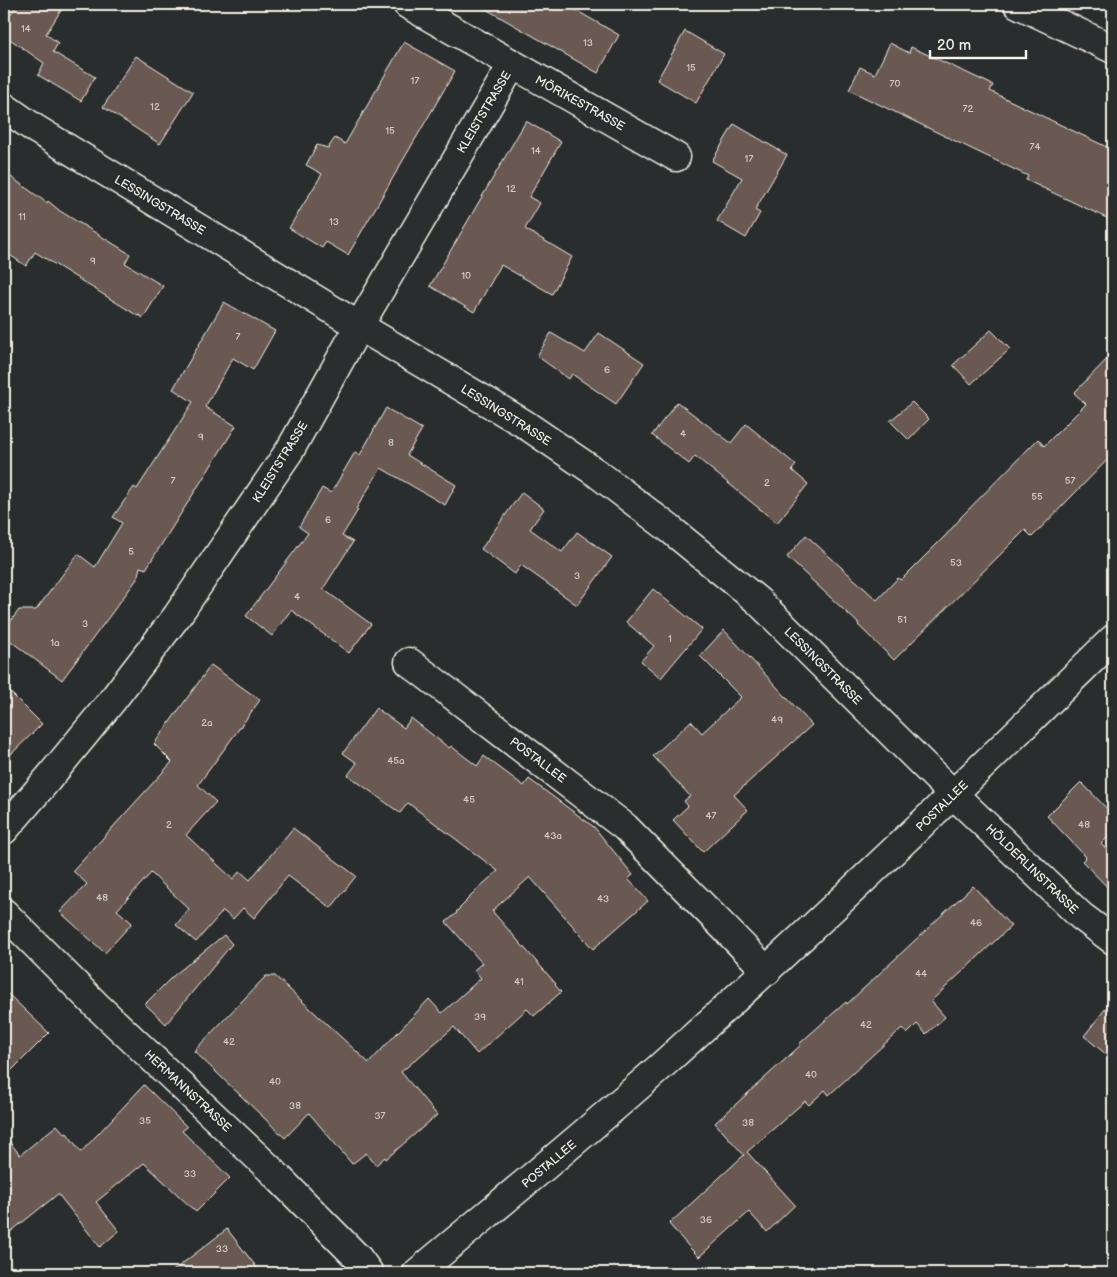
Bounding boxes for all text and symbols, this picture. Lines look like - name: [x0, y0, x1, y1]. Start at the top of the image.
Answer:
- house number: 14: [21, 23, 31, 35]
- scale bar: [930, 28, 1026, 60]
- text: 20 m: [937, 36, 971, 55]
- house number: 13: [583, 37, 593, 49]
- house number: 15: [686, 62, 696, 74]
- street label: KLEISTSTRASSE: [454, 68, 515, 156]
- street label: MÖRIKESTRASSE: [532, 72, 628, 134]
- house number: 17: [411, 75, 419, 87]
- house number: 70: [890, 78, 901, 90]
- house number: 12: [150, 101, 160, 113]
- house number: 72: [963, 103, 974, 115]
- house number: 15: [385, 125, 395, 137]
- house number: 74: [1029, 141, 1041, 153]
- house number: 14: [531, 145, 541, 157]
- house number: 17: [745, 153, 753, 165]
- street label: LESSINGSTRASSE: [111, 172, 208, 239]
- house number: 12: [506, 183, 516, 195]
- house number: 11: [18, 211, 26, 223]
- house number: 13: [329, 216, 339, 228]
- house number: 9: [90, 255, 96, 267]
- house number: 10: [461, 270, 471, 282]
- house number: 7: [236, 331, 241, 343]
- house number: 6: [604, 364, 610, 376]
- street label: LESSINGSTRASSE: [458, 382, 554, 449]
- street label: KLEISTSTRASSE: [249, 419, 311, 506]
- house number: 4: [680, 428, 686, 440]
- house number: 9: [198, 431, 204, 443]
- house number: 8: [388, 437, 394, 449]
- house number: 7: [171, 475, 176, 487]
- house number: 57: [1065, 475, 1075, 487]
- house number: 2: [764, 477, 770, 489]
- house number: 55: [1031, 491, 1043, 503]
- house number: 6: [325, 514, 331, 526]
- house number: 5: [128, 546, 134, 558]
- house number: 53: [950, 557, 962, 569]
- house number: 3: [574, 570, 580, 582]
- house number: 4: [294, 591, 300, 603]
- house number: 51: [897, 614, 907, 626]
- house number: 3: [82, 618, 88, 630]
- street label: LESSINGSTRASSE: [781, 624, 865, 708]
- house number: 1: [668, 633, 672, 645]
- house number: 1a: [50, 637, 60, 649]
- house number: 49: [771, 714, 783, 726]
- house number: 2a: [201, 717, 213, 729]
- street label: POSTALLEE: [507, 734, 569, 786]
- house number: 45a: [387, 755, 405, 767]
- street label: POSTALLEE: [913, 778, 972, 835]
- house number: 45: [463, 794, 475, 806]
- house number: 47: [705, 810, 717, 822]
- house number: 2: [166, 819, 172, 831]
- house number: 48: [1078, 819, 1090, 831]
- street label: HÖLDERLINSTRASSE: [982, 821, 1082, 917]
- house number: 43a: [544, 830, 562, 842]
- house number: 48: [96, 892, 108, 904]
- house number: 43: [597, 893, 609, 905]
- house number: 46: [970, 917, 982, 929]
- house number: 44: [915, 968, 927, 980]
- house number: 41: [514, 976, 524, 988]
- house number: 39: [474, 1011, 486, 1023]
- house number: 42: [860, 1019, 872, 1031]
- house number: 42: [223, 1036, 235, 1048]
- street label: HERMANNSTRASSE: [141, 1047, 234, 1136]
- house number: 40: [805, 1069, 817, 1081]
- house number: 40: [269, 1076, 281, 1088]
- house number: 38: [289, 1100, 301, 1112]
- house number: 37: [374, 1110, 386, 1122]
- house number: 35: [139, 1115, 151, 1127]
- house number: 38: [742, 1117, 754, 1129]
- street label: POSTALLEE: [519, 1137, 580, 1192]
- house number: 33: [184, 1168, 196, 1180]
- house number: 36: [700, 1214, 712, 1226]
- house number: 33: [216, 1243, 228, 1255]

